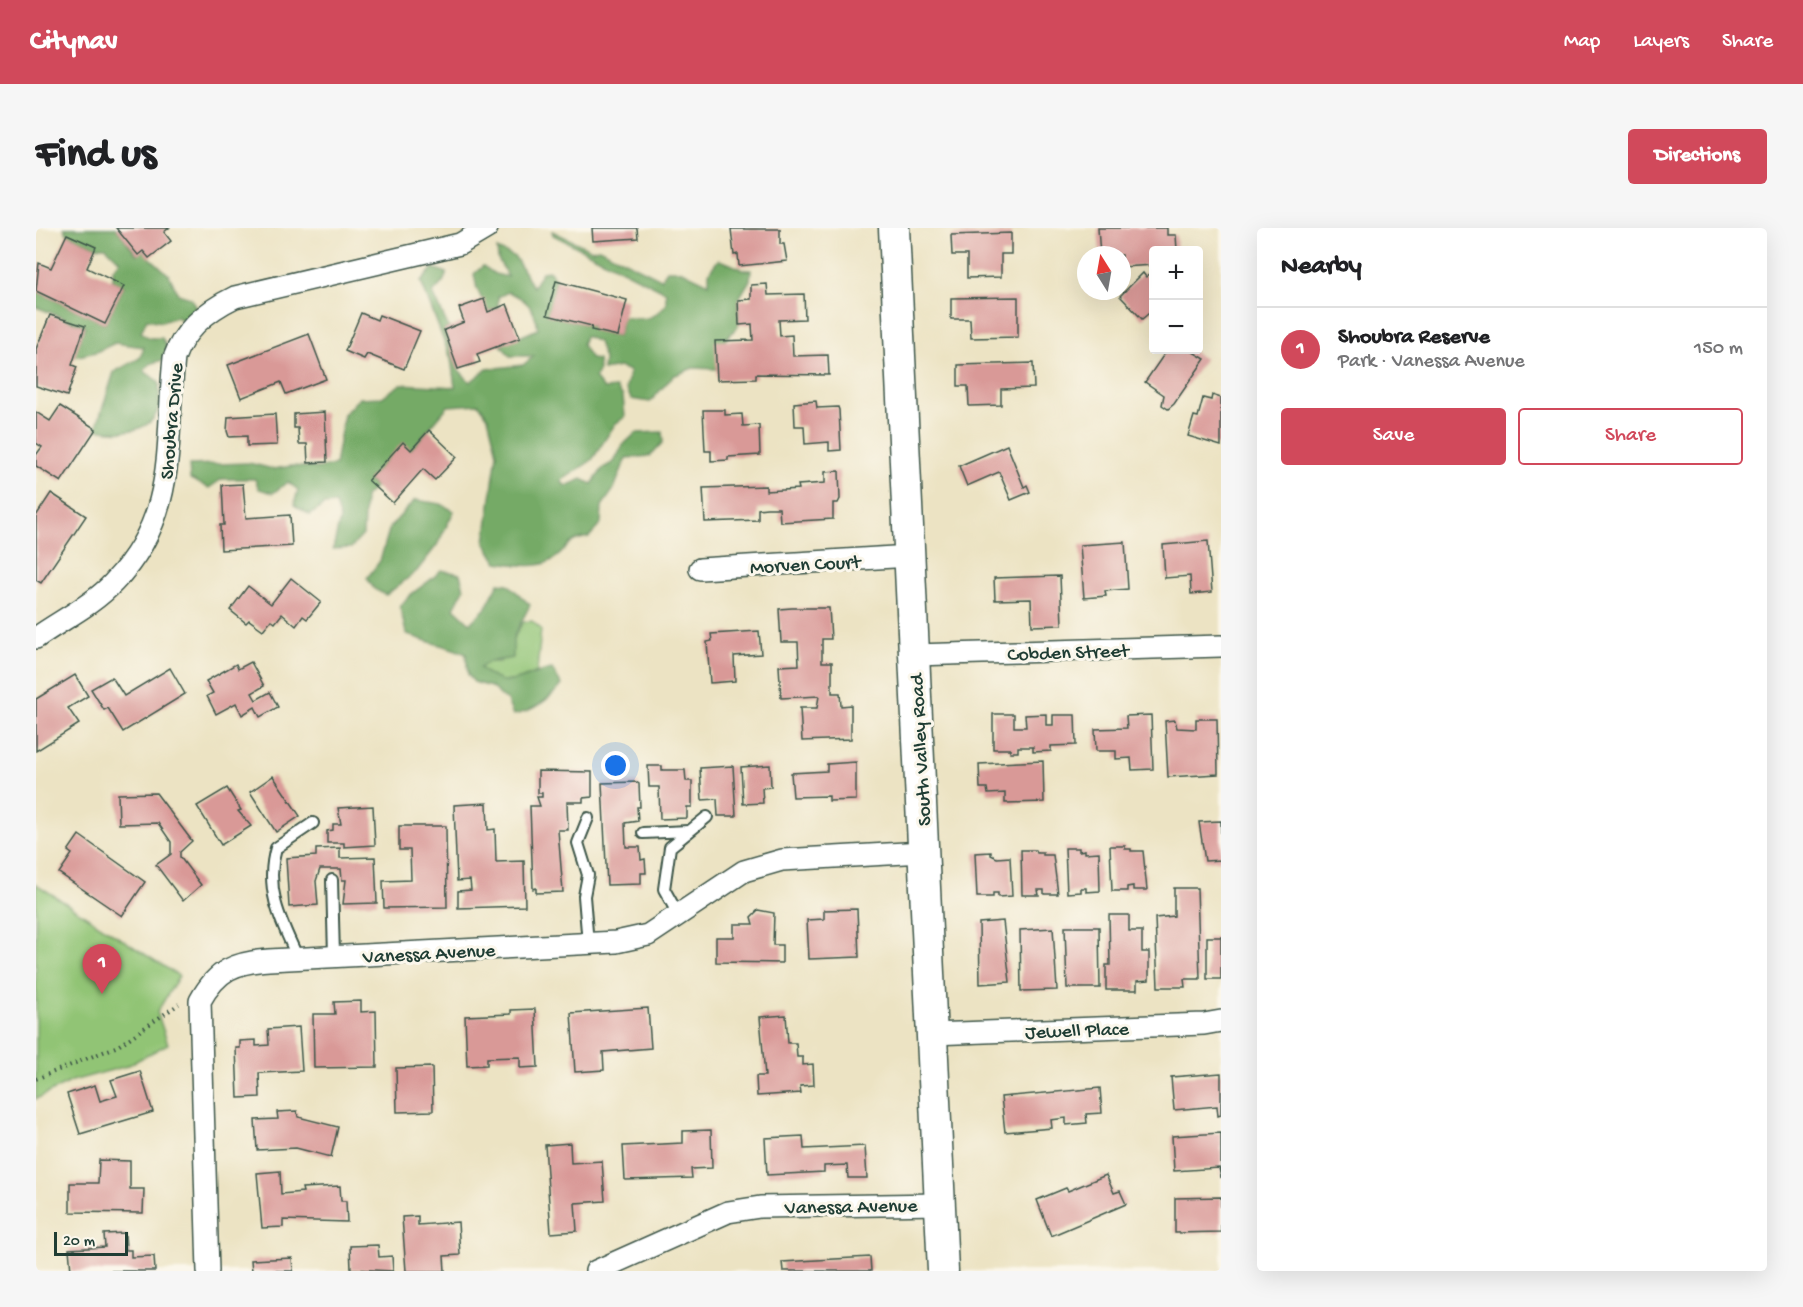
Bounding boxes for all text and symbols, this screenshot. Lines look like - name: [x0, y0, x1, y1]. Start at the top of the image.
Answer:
- text: Citynav: [30, 26, 118, 59]
- text: Map: [1564, 30, 1600, 55]
- text: Layers: [1633, 30, 1689, 55]
- text: Share: [1722, 30, 1773, 55]
- button: Directions: [1628, 129, 1767, 184]
- text: Find us: [36, 132, 156, 181]
- north arrow: [1077, 246, 1131, 300]
- map controls: [1149, 246, 1203, 354]
- button: +: [1149, 246, 1203, 300]
- text: Nearby: [1281, 252, 1362, 283]
- button: −: [1149, 300, 1203, 354]
- text: Shoubra Reserve: [1338, 325, 1490, 351]
- text: 1: [1296, 338, 1305, 361]
- text: 150 m: [1694, 338, 1743, 361]
- text: Park · Vanessa Avenue: [1338, 351, 1525, 374]
- street label: Shoubra Drive: [157, 361, 190, 481]
- button: Save: [1281, 408, 1506, 465]
- button: Share: [1518, 408, 1743, 465]
- street label: Morven Court: [749, 552, 863, 581]
- street label: Cobden Street: [1007, 641, 1131, 668]
- street label: South Valley Road: [907, 671, 938, 826]
- your location: [601, 751, 630, 780]
- street label: Vanessa Avenue: [361, 941, 497, 971]
- pin: 1: [82, 944, 122, 994]
- street label: Jewell Place: [1025, 1019, 1130, 1046]
- street label: Vanessa Avenue: [783, 1196, 918, 1221]
- scale bar: [54, 1229, 128, 1256]
- text: 20 m: [63, 1233, 95, 1252]

